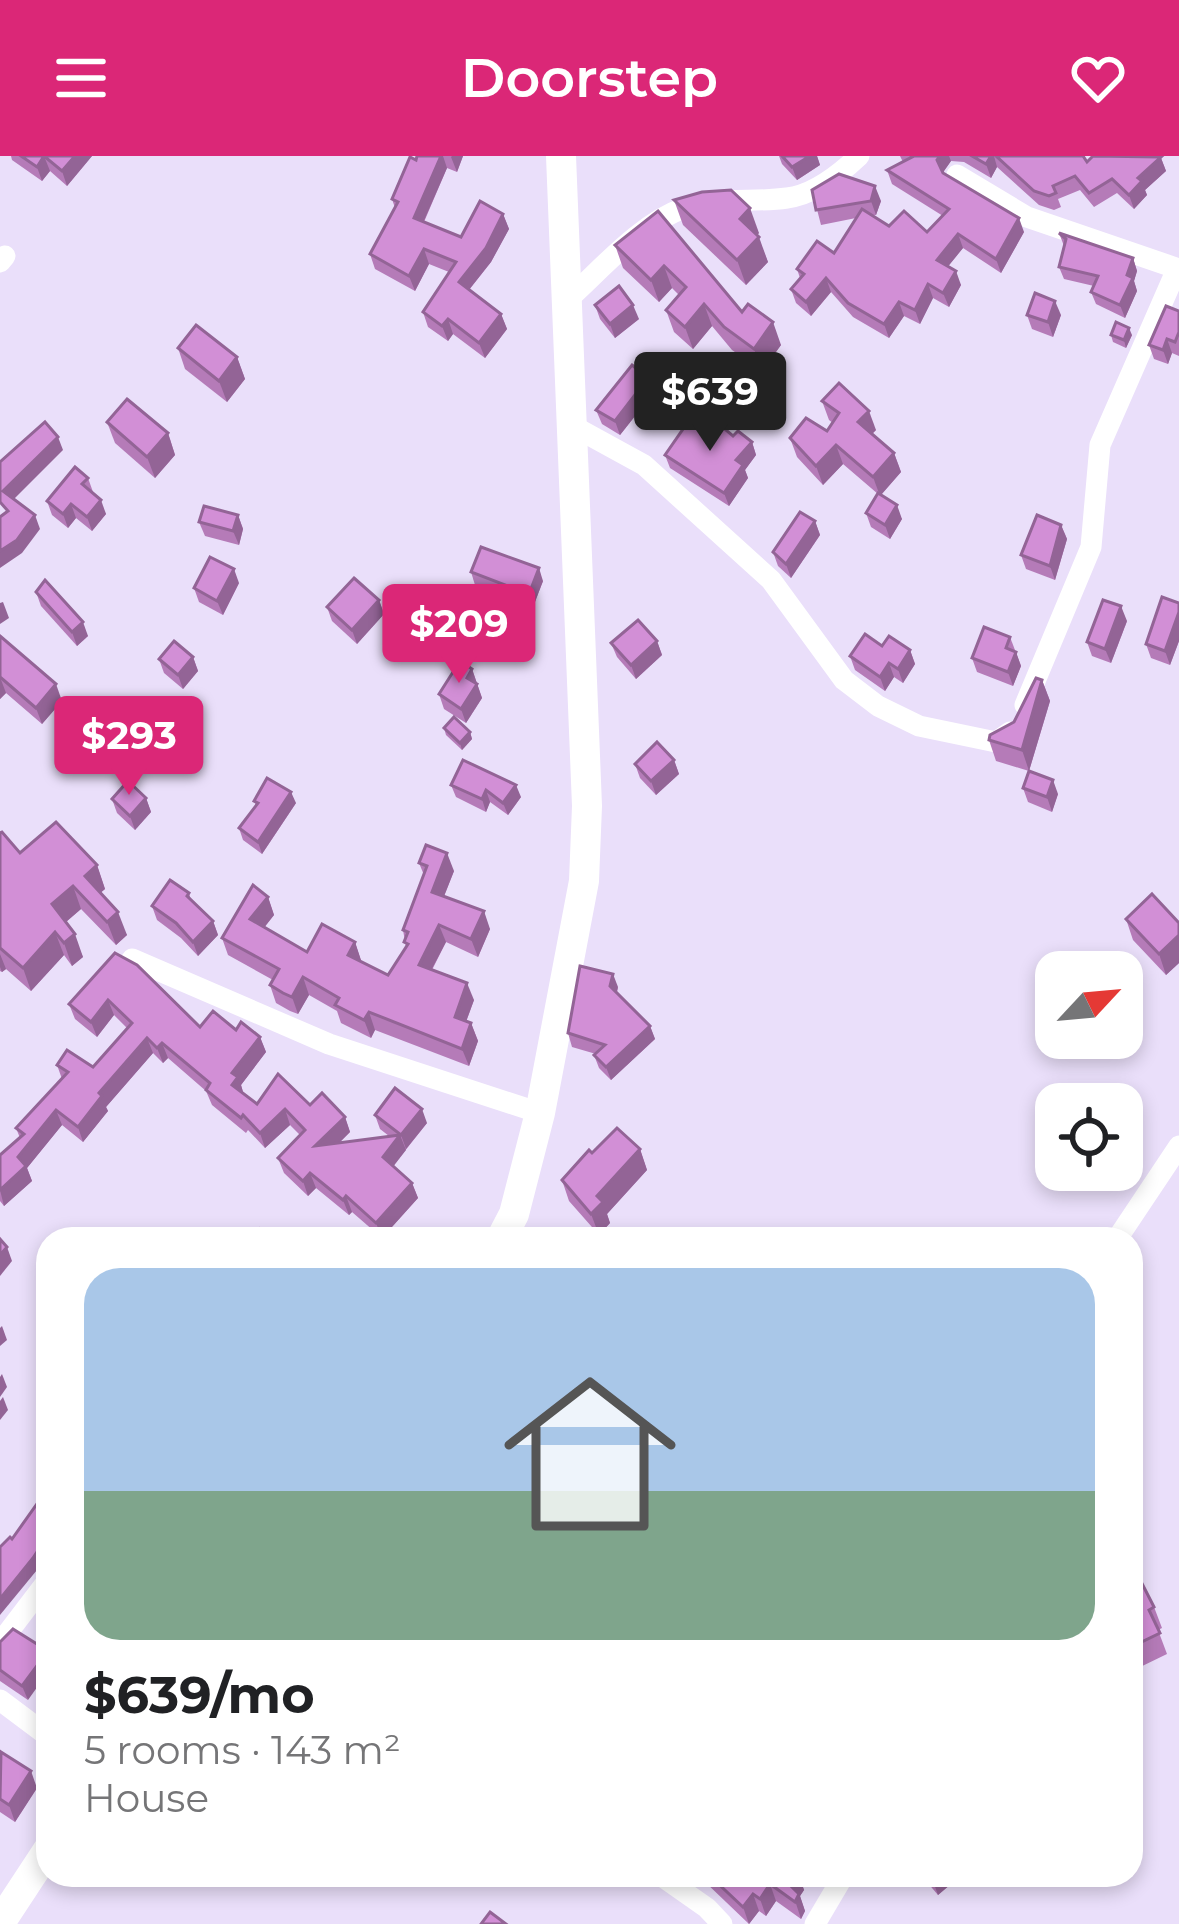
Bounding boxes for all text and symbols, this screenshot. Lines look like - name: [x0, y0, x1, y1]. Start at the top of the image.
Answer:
- icon: menu: [48, 45, 114, 111]
- text: Doorstep: [461, 45, 718, 111]
- icon: heart: [1065, 45, 1131, 111]
- pin: $639: [639, 352, 781, 454]
- text: $639: [661, 367, 759, 415]
- pin: $209: [388, 584, 530, 686]
- text: $209: [409, 599, 509, 647]
- pin: $293: [58, 696, 200, 798]
- text: $293: [81, 711, 177, 759]
- north arrow: [1035, 951, 1143, 1059]
- map controls: [1035, 951, 1143, 1191]
- button: locate: [1035, 1083, 1143, 1191]
- icon: home: [482, 1346, 698, 1562]
- text: $639/mo: [84, 1664, 315, 1726]
- text: 5 rooms · 143 m²: [84, 1726, 401, 1774]
- text: House: [84, 1774, 209, 1822]

